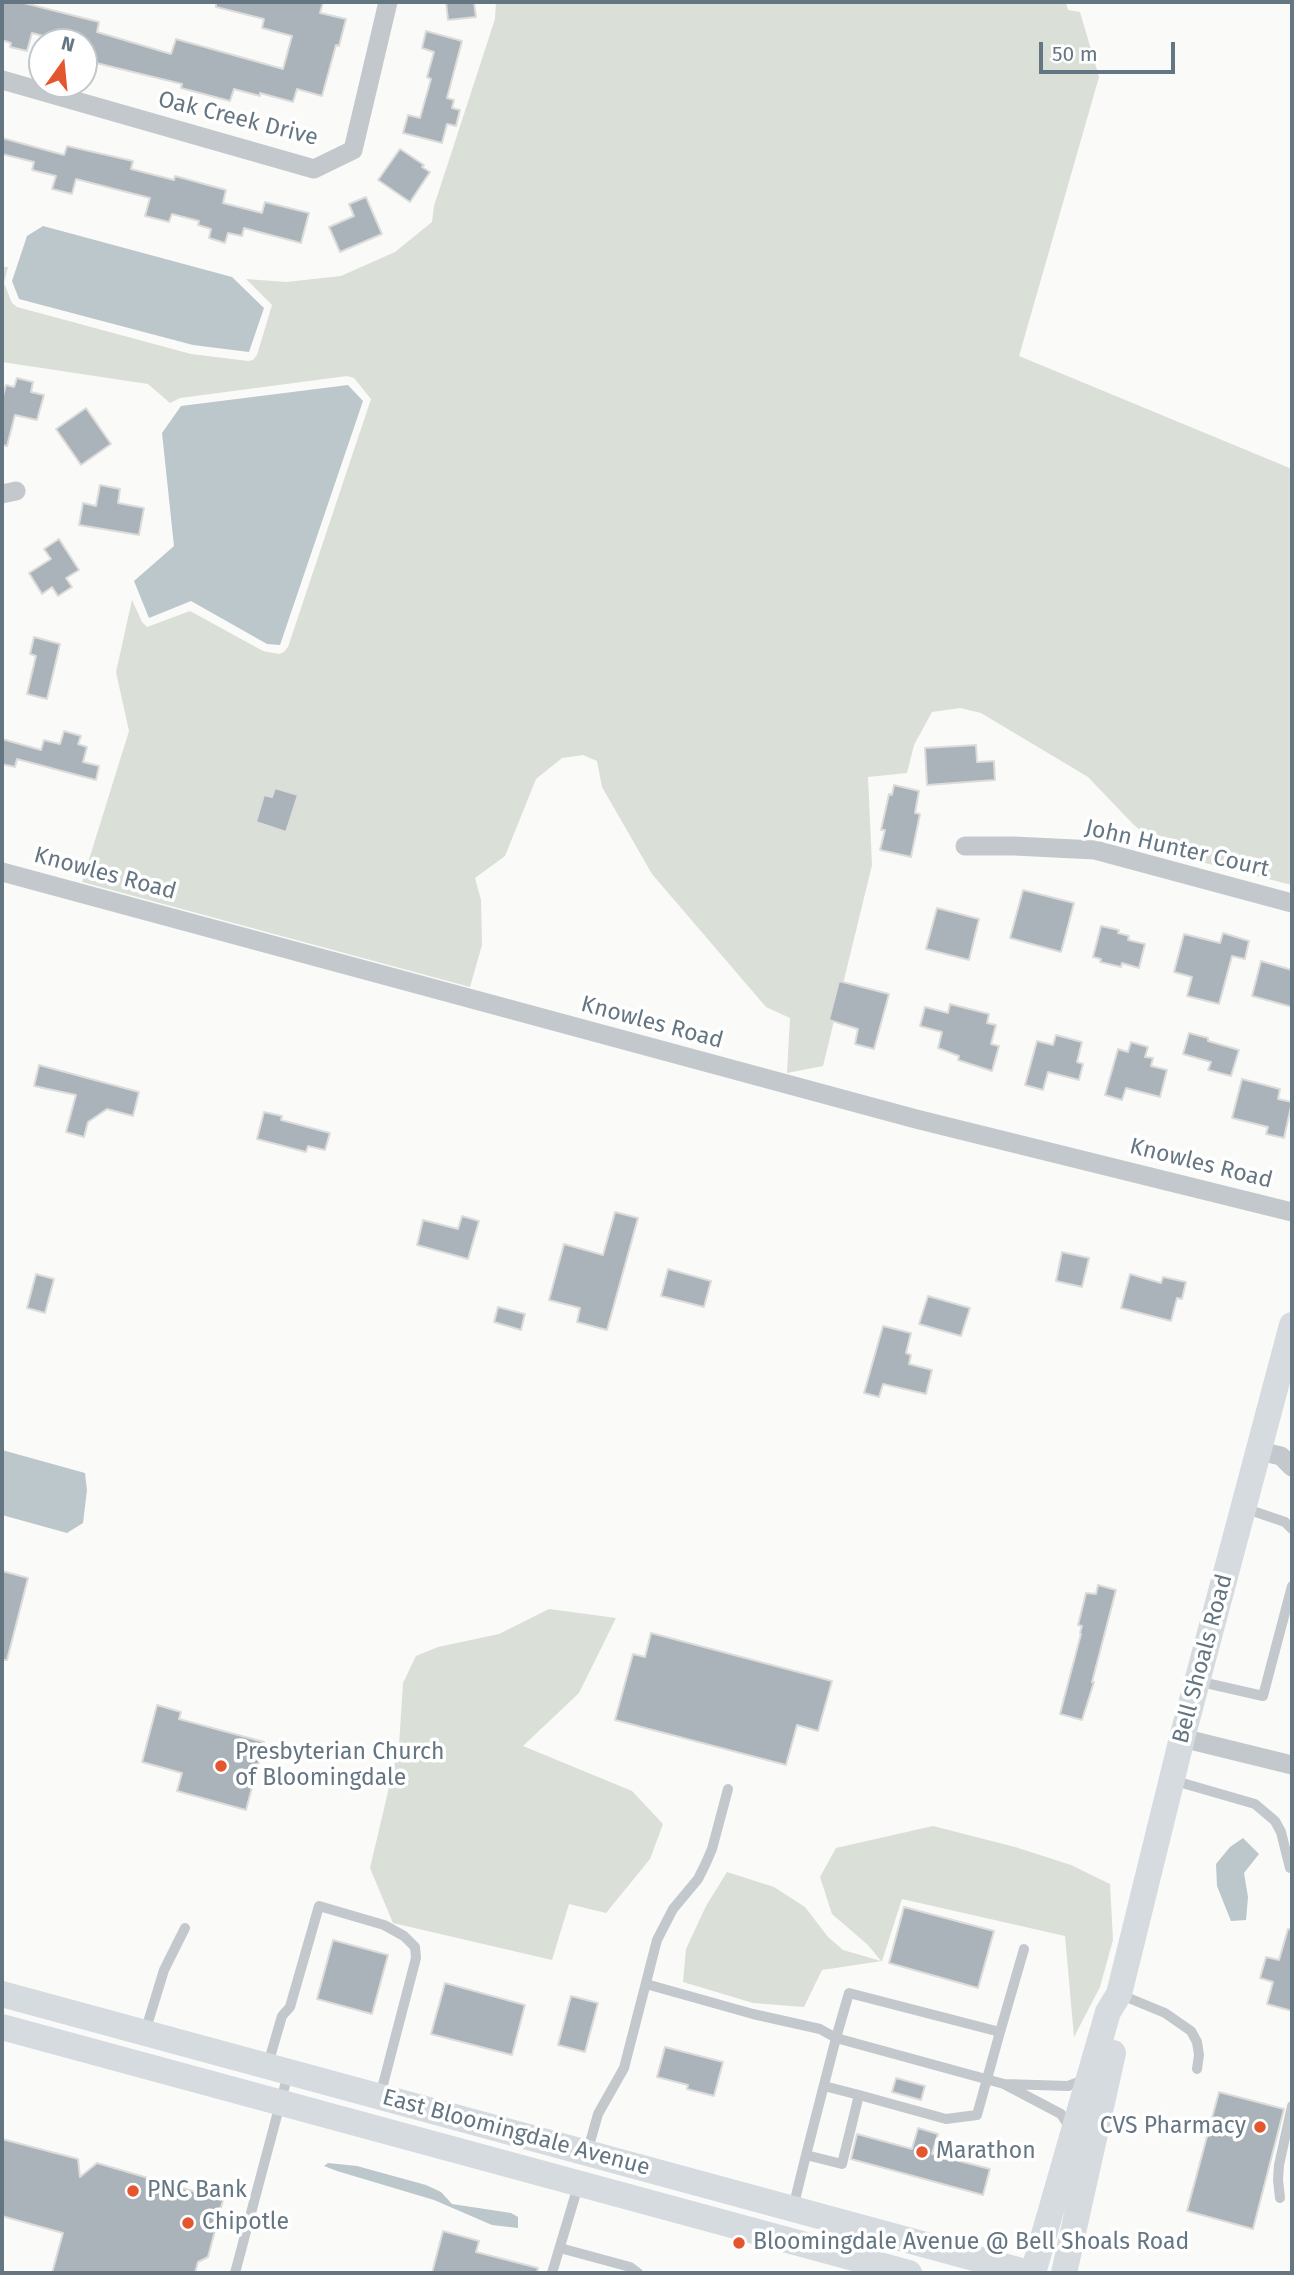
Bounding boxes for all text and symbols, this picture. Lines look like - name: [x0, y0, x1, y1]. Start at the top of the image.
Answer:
- north arrow: [28, 28, 98, 98]
- scale bar: [1042, 28, 1178, 72]
- text: N: [59, 31, 77, 57]
- text: 50 m: [1052, 41, 1098, 67]
- street label: Oak Creek Drive: [155, 86, 321, 152]
- street label: John Hunter Court: [1082, 814, 1272, 884]
- street label: Knowles Road: [31, 842, 179, 906]
- street label: Knowles Road: [578, 991, 726, 1055]
- street label: Knowles Road: [1127, 1133, 1275, 1195]
- street label: Bell Shoals Road: [1167, 1571, 1239, 1747]
- place label: Presbyterian Church of Bloomingdale: [235, 1739, 444, 1793]
- marker: Presbyterian Church of Bloomingdale: [213, 1758, 229, 1774]
- street label: East Bloomingdale Avenue: [379, 2084, 653, 2182]
- place label: CVS Pharmacy: [1100, 2113, 1246, 2141]
- marker: CVS Pharmacy: [1252, 2119, 1268, 2135]
- place label: Marathon: [936, 2138, 1036, 2166]
- marker: Marathon: [914, 2144, 930, 2160]
- place label: PNC Bank: [147, 2177, 247, 2205]
- marker: PNC Bank: [125, 2183, 141, 2199]
- place label: Chipotle: [202, 2209, 289, 2237]
- marker: Chipotle: [180, 2215, 196, 2231]
- place label: Bloomingdale Avenue @ Bell Shoals Road: [753, 2229, 1189, 2257]
- marker: Bloomingdale Avenue @ Bell Shoals Road: [731, 2235, 747, 2251]

